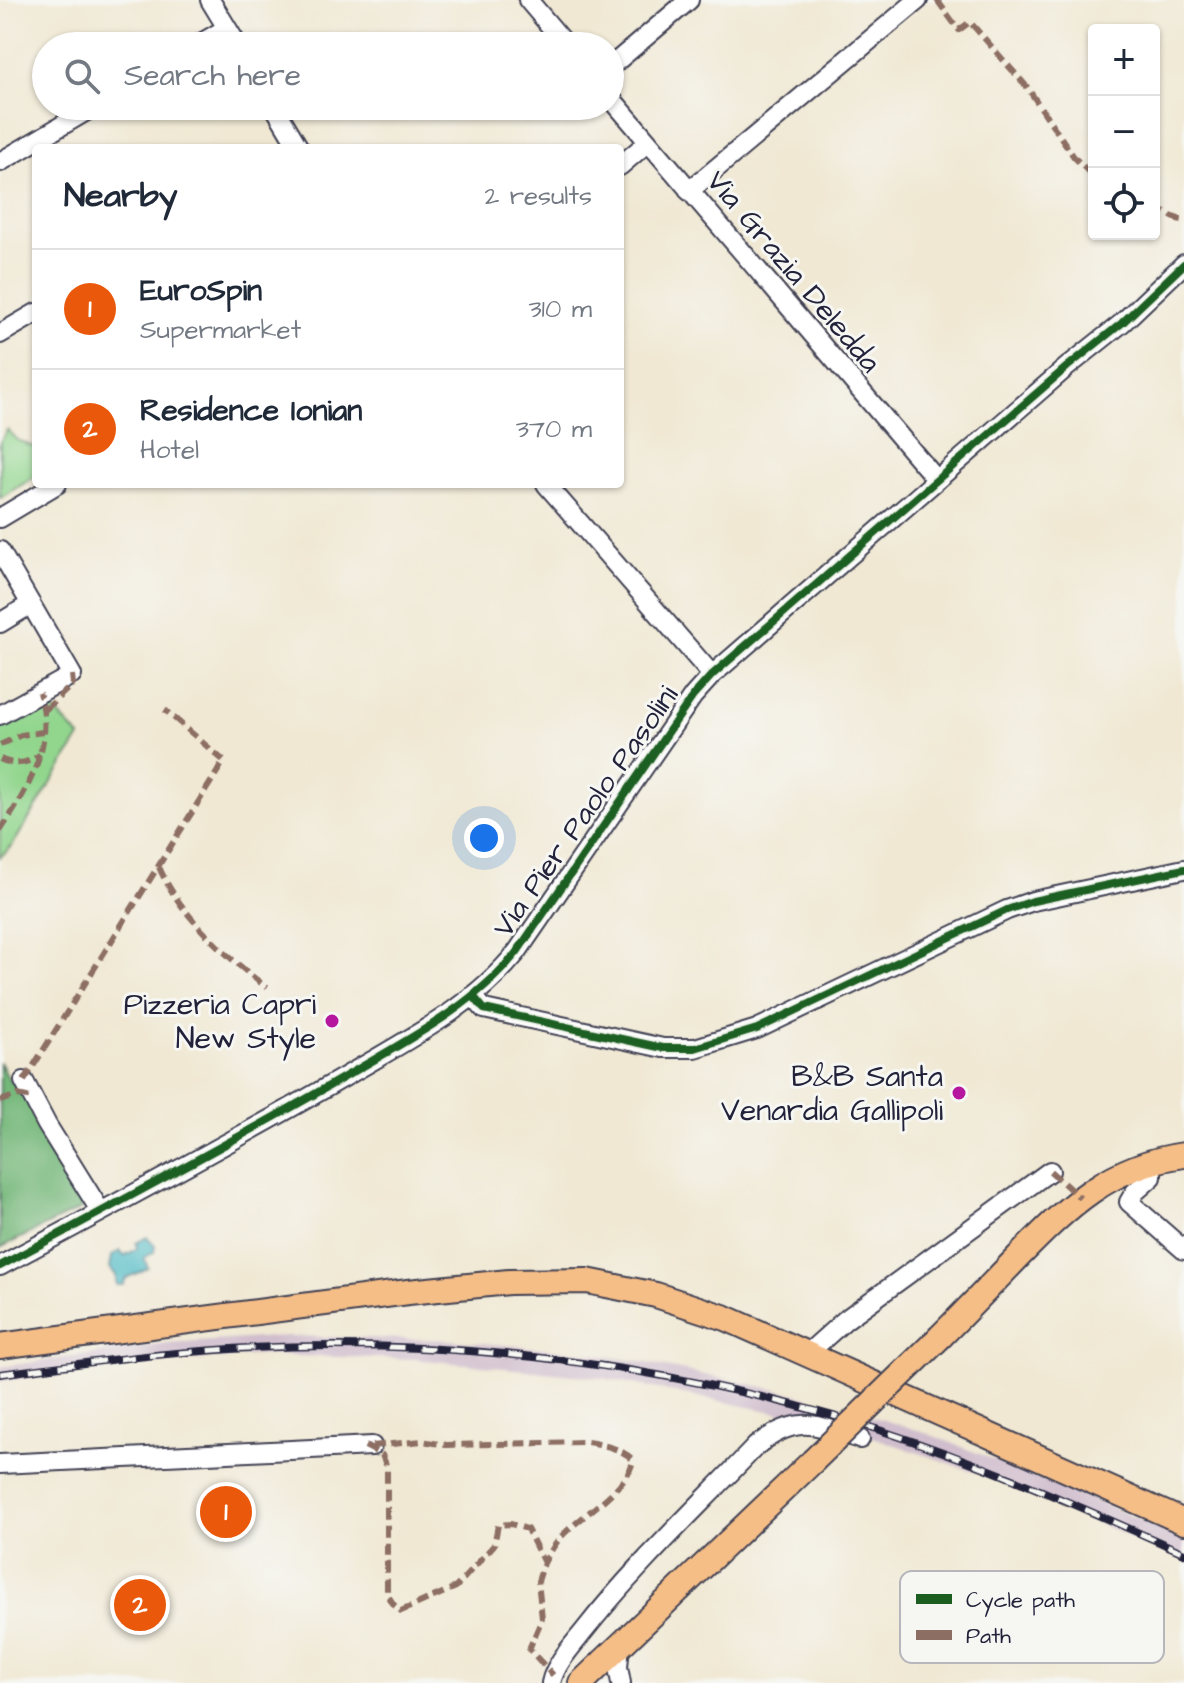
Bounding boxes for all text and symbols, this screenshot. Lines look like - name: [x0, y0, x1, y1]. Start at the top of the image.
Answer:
- map controls: [1088, 24, 1160, 240]
- button: +: [1088, 24, 1160, 96]
- search box: [32, 32, 624, 120]
- icon: search: [60, 54, 104, 98]
- text: Search here: [124, 55, 301, 97]
- button: −: [1088, 96, 1160, 168]
- street label: Via Grazia Deledda: [696, 161, 890, 382]
- button: locate: [1088, 168, 1160, 240]
- text: Nearby: [64, 172, 178, 220]
- text: 2 results: [484, 178, 592, 214]
- text: EuroSpin: [140, 270, 262, 312]
- text: 1: [88, 291, 92, 327]
- text: 310 m: [528, 291, 592, 327]
- text: Supermarket: [140, 312, 301, 348]
- text: Residence Ionian: [140, 390, 362, 432]
- text: 2: [83, 411, 97, 447]
- text: 370 m: [516, 411, 592, 447]
- text: Hotel: [140, 432, 199, 468]
- street label: Via Pier Paolo Pasolini: [483, 677, 689, 946]
- your location: [464, 818, 504, 858]
- place label: Pizzeria Capri New Style: [124, 984, 316, 1061]
- marker: Pizzeria Capri New Style: [323, 1012, 341, 1030]
- place label: B&B Santa Venardia Gallipoli: [721, 1056, 943, 1132]
- marker: B&B Santa Venardia Gallipoli: [950, 1084, 968, 1102]
- pin: 1: [200, 1482, 252, 1542]
- legend: [900, 1571, 1164, 1663]
- pin: 2: [114, 1575, 166, 1635]
- text: Cycle path: [966, 1585, 1075, 1617]
- text: Path: [966, 1621, 1011, 1652]

